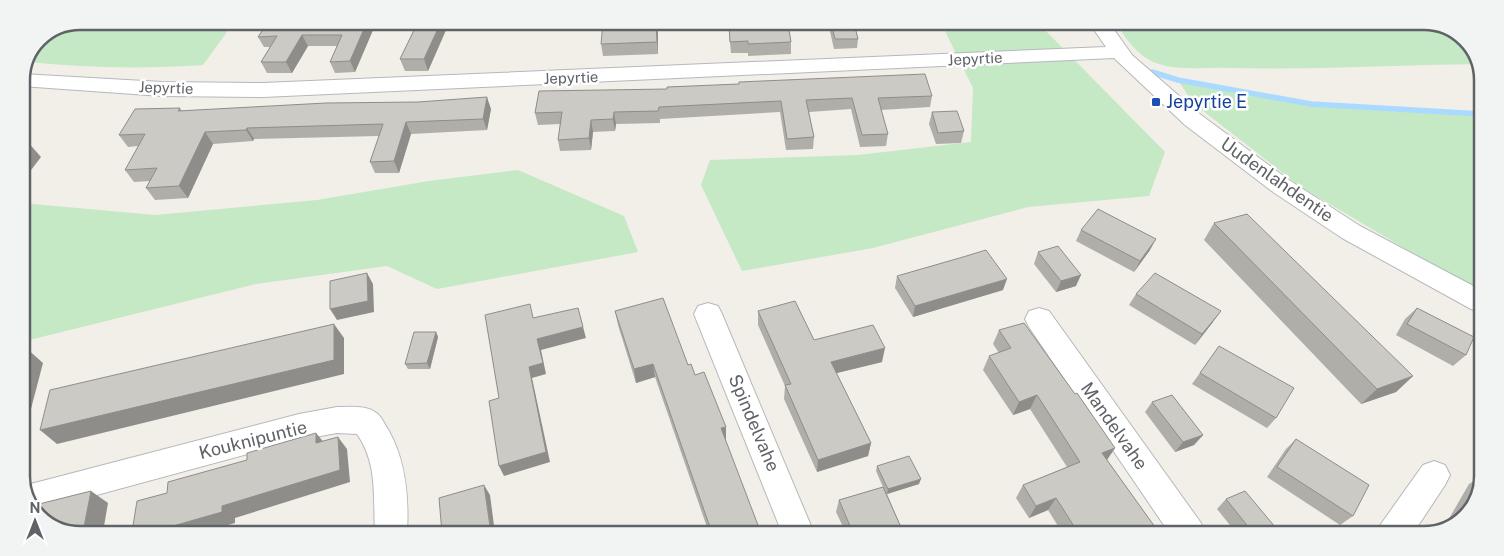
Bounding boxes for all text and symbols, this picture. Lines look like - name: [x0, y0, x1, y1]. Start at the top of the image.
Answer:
- street label: Jepyrtie: [947, 49, 1003, 68]
- street label: Jepyrtie: [543, 68, 599, 87]
- street label: Jepyrtie: [138, 78, 194, 97]
- place label: Jepyrtie E: [1166, 91, 1247, 112]
- marker: Jepyrtie E: [1150, 96, 1162, 108]
- street label: Uudenlahdentie: [1217, 133, 1338, 226]
- street label: Spindelvahe: [725, 371, 784, 474]
- street label: Mandelvahe: [1077, 378, 1152, 473]
- street label: Kouknipuntie: [197, 416, 309, 463]
- north arrow: [10, 496, 60, 546]
- text: N: [30, 500, 40, 516]

